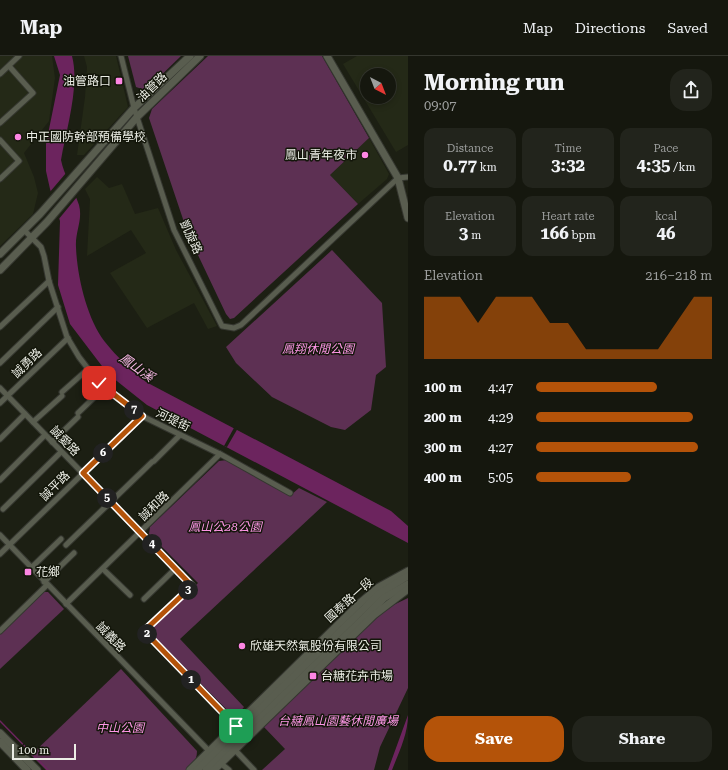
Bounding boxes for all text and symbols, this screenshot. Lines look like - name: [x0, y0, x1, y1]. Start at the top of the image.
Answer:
- text: Map: [20, 16, 62, 39]
- text: Map: [523, 20, 553, 36]
- text: Directions: [575, 20, 645, 36]
- text: Saved: [667, 20, 708, 36]
- north arrow: [360, 68, 396, 104]
- map controls: [360, 68, 396, 104]
- street label: 油管路: [134, 69, 170, 105]
- button: share: [670, 69, 712, 111]
- text: Morning run: [424, 70, 565, 95]
- place label: 油管路口: [63, 74, 111, 88]
- marker: 油管路口: [114, 76, 124, 86]
- text: 09:07: [424, 98, 456, 113]
- place label: 中正國防幹部預備學校: [26, 130, 146, 144]
- marker: 中正國防幹部預備學校: [13, 132, 23, 142]
- text: Distance: [447, 142, 493, 155]
- text: Time: [555, 142, 581, 155]
- text: Pace: [654, 142, 678, 155]
- place label: 鳳山青年夜市: [285, 148, 357, 162]
- marker: 鳳山青年夜市: [360, 150, 370, 160]
- text: 0.77: [443, 155, 477, 175]
- text: 3:32: [551, 155, 585, 175]
- text: 4:35: [637, 155, 670, 175]
- text: km: [477, 161, 497, 174]
- text: /km: [670, 161, 695, 174]
- text: Elevation: [445, 210, 495, 223]
- text: Heart rate: [542, 210, 594, 223]
- text: kcal: [655, 210, 677, 223]
- street label: 凱旋路: [177, 218, 205, 256]
- text: 3: [459, 223, 468, 243]
- text: 166: [540, 223, 569, 243]
- text: 46: [656, 223, 676, 243]
- text: m: [468, 229, 481, 242]
- text: bpm: [569, 229, 596, 242]
- text: Elevation: [424, 268, 483, 283]
- text: 216–218 m: [645, 268, 712, 283]
- park label: 鳳翔休閒公園: [282, 342, 356, 356]
- street label: 誠勇路: [9, 345, 45, 381]
- water label: 鳳山溪: [116, 350, 159, 386]
- pin: [82, 366, 116, 400]
- icon: check: [88, 372, 110, 394]
- text: 100 m: [424, 380, 462, 395]
- text: 4:47: [488, 380, 513, 395]
- pin: 7: [124, 400, 144, 420]
- text: 7: [131, 403, 137, 416]
- street label: 河堤街: [154, 406, 192, 434]
- text: 200 m: [424, 410, 462, 425]
- text: 4:29: [488, 410, 513, 425]
- street label: 誠愛路: [47, 423, 83, 459]
- text: 300 m: [424, 440, 462, 455]
- text: 4:27: [488, 440, 513, 455]
- pin: 6: [93, 443, 113, 463]
- text: 6: [100, 446, 106, 459]
- street label: 誠平路: [37, 468, 73, 504]
- text: 400 m: [424, 470, 462, 485]
- text: 5:05: [488, 470, 513, 485]
- pin: 5: [97, 488, 117, 508]
- street label: 誠和路: [136, 488, 172, 524]
- text: 5: [104, 491, 110, 504]
- park label: 鳳山公28公園: [188, 520, 264, 534]
- pin: 4: [142, 534, 162, 554]
- text: 4: [149, 537, 155, 550]
- place label: 花鄉: [36, 565, 60, 579]
- marker: 花鄉: [23, 567, 33, 577]
- street label: 國泰路一段: [322, 575, 376, 625]
- pin: 3: [178, 580, 198, 600]
- text: 3: [185, 583, 191, 596]
- street label: 誠義路: [93, 619, 129, 655]
- pin: 2: [137, 624, 157, 644]
- text: 2: [144, 627, 150, 640]
- place label: 欣雄天然氣股份有限公司: [250, 639, 382, 653]
- marker: 欣雄天然氣股份有限公司: [237, 641, 247, 651]
- place label: 台糖花卉市場: [321, 669, 393, 683]
- pin: 1: [181, 670, 201, 690]
- marker: 台糖花卉市場: [308, 671, 318, 681]
- text: 1: [188, 673, 194, 686]
- pin: [219, 709, 253, 743]
- park label: 台糖鳳山園藝休閒廣場: [278, 714, 400, 728]
- icon: arrive: [225, 715, 247, 737]
- button: Save: [424, 716, 564, 762]
- button: Share: [572, 716, 712, 762]
- park label: 中山公園: [96, 721, 146, 735]
- scale bar: [12, 742, 76, 761]
- text: 100 m: [18, 744, 49, 757]

